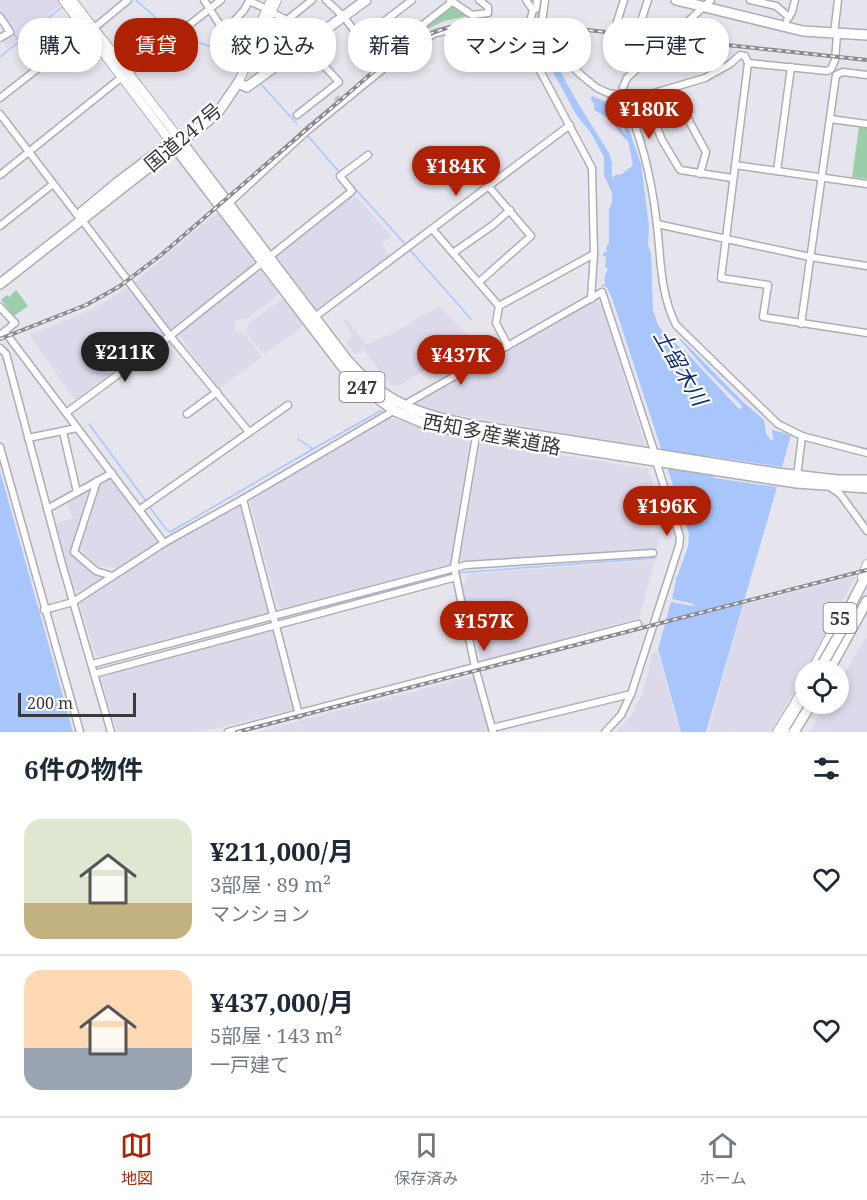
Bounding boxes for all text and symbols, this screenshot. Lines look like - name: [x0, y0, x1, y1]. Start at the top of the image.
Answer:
- chip: 購入: [18, 18, 102, 72]
- chip: 賃貸: [114, 18, 198, 72]
- chip: 絞り込み: [210, 18, 336, 72]
- chip: 新着: [348, 18, 432, 72]
- chip: マンション: [444, 18, 591, 72]
- chip: 一戸建て: [603, 18, 729, 72]
- pin: ¥180K: [607, 89, 691, 140]
- text: ¥180K: [619, 95, 679, 122]
- street label: 国道247号: [138, 97, 228, 177]
- pin: ¥184K: [414, 146, 498, 197]
- text: ¥184K: [426, 152, 486, 179]
- water label: 土留木川: [648, 324, 715, 412]
- pin: ¥211K: [83, 332, 167, 383]
- pin: ¥437K: [419, 335, 503, 386]
- text: ¥211K: [95, 338, 155, 365]
- text: ¥437K: [431, 341, 491, 368]
- road number: 247: [340, 372, 385, 402]
- street label: 西知多産業道路: [421, 407, 563, 461]
- pin: ¥196K: [625, 486, 709, 537]
- text: ¥196K: [637, 492, 697, 519]
- pin: ¥157K: [442, 601, 526, 652]
- road number: 55: [824, 603, 856, 633]
- text: ¥157K: [454, 607, 514, 634]
- map controls: [795, 660, 849, 714]
- button: locate: [795, 660, 849, 714]
- scale bar: [18, 690, 136, 718]
- text: 200 m: [27, 692, 73, 714]
- text: 6件の物件: [24, 751, 143, 787]
- icon: filters: [810, 752, 843, 785]
- text: ¥211,000/月: [210, 833, 354, 869]
- icon: home: [72, 843, 144, 915]
- icon: heart: [810, 863, 843, 896]
- text: 3部屋 · 89 m²: [210, 871, 331, 898]
- text: マンション: [210, 900, 310, 927]
- text: ¥437,000/月: [210, 984, 354, 1020]
- icon: home: [72, 994, 144, 1066]
- icon: heart: [810, 1014, 843, 1047]
- text: 5部屋 · 143 m²: [210, 1022, 342, 1049]
- text: 一戸建て: [210, 1051, 290, 1078]
- tab: 地図: [120, 1129, 153, 1189]
- tab: 保存済み: [394, 1129, 458, 1189]
- tab: ホーム: [699, 1129, 747, 1189]

